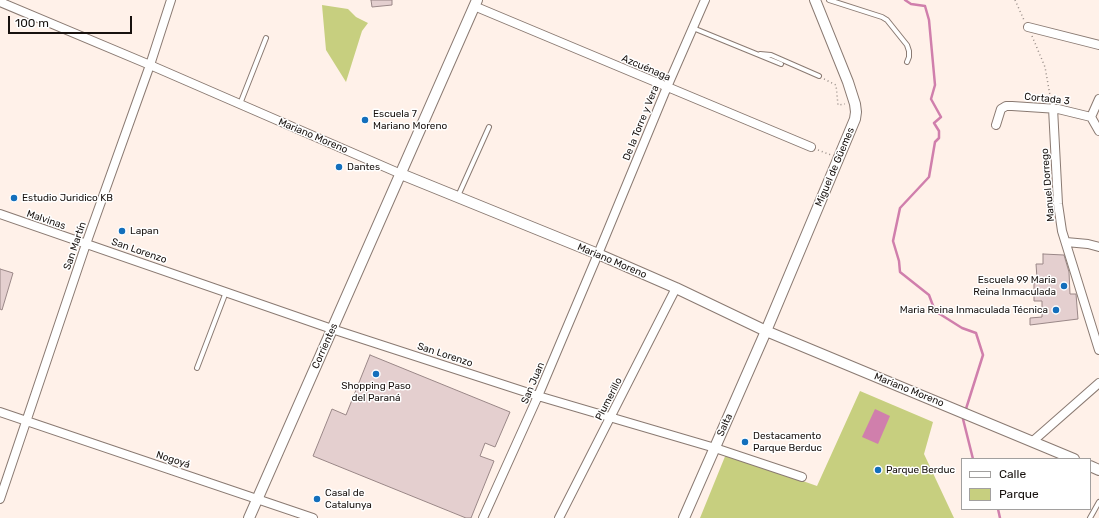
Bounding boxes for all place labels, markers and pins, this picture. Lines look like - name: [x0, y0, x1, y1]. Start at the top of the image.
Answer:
- place label: Escuela 7 Mariano Moreno: [373, 108, 447, 132]
- marker: Escuela 7 Mariano Moreno: [360, 115, 370, 125]
- place label: Dantes: [347, 161, 380, 173]
- marker: Dantes: [334, 162, 344, 172]
- place label: Estudio Juridico KB: [22, 192, 113, 204]
- marker: Estudio Juridico KB: [9, 193, 19, 203]
- place label: Lapan: [130, 225, 159, 237]
- marker: Lapan: [117, 226, 127, 236]
- place label: Escuela 99 Maria Reina Inmaculada: [973, 274, 1056, 298]
- marker: Escuela 99 Maria Reina Inmaculada: [1059, 281, 1069, 291]
- place label: Maria Reina Inmaculada Técnica: [900, 304, 1048, 316]
- marker: Maria Reina Inmaculada Técnica: [1051, 305, 1061, 315]
- marker: Shopping Paso del Paraná: [371, 369, 381, 379]
- place label: Shopping Paso del Paraná: [341, 380, 411, 404]
- place label: Destacamento Parque Berduc: [753, 430, 822, 454]
- marker: Destacamento Parque Berduc: [740, 437, 750, 447]
- place label: Parque Berduc: [886, 464, 955, 476]
- marker: Parque Berduc: [873, 465, 883, 475]
- place label: Casal de Catalunya: [325, 487, 372, 510]
- marker: Casal de Catalunya: [312, 494, 322, 504]

